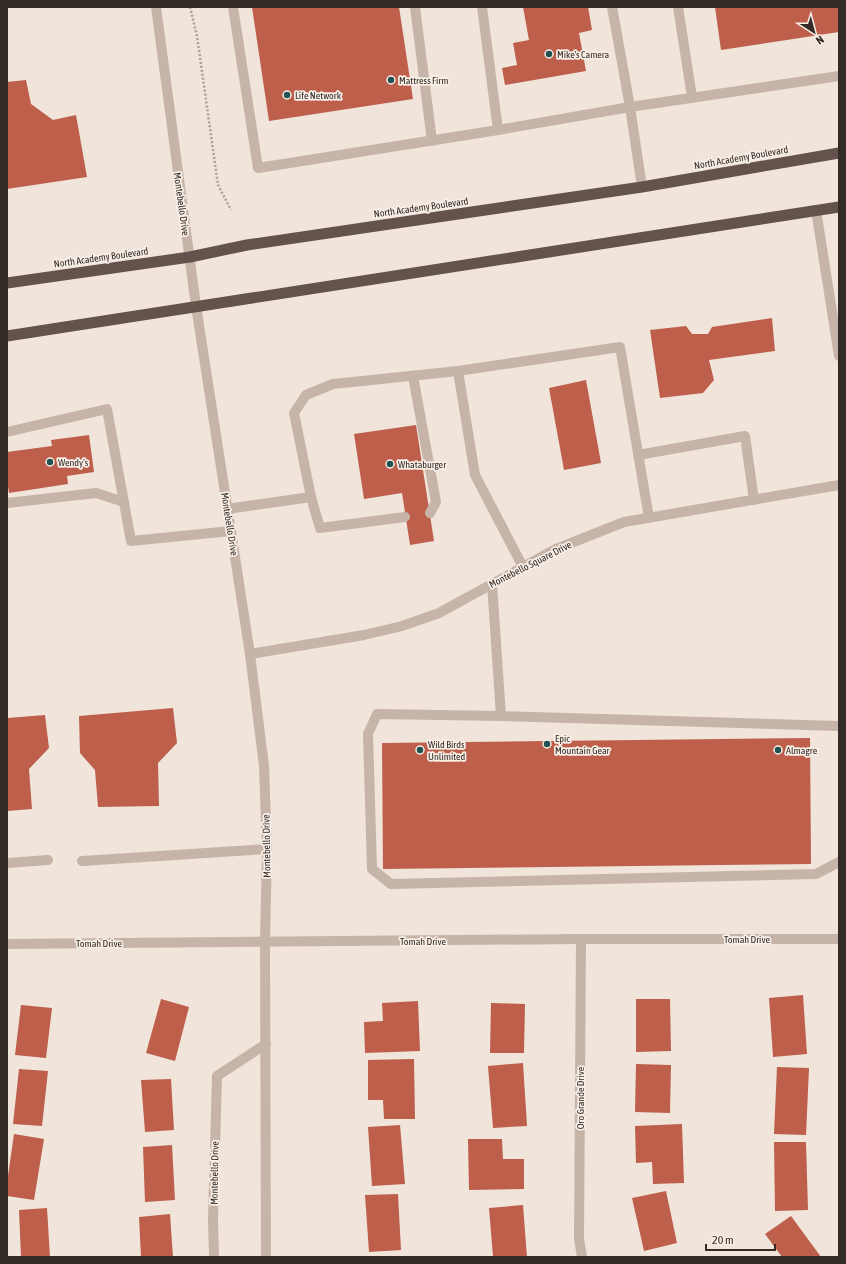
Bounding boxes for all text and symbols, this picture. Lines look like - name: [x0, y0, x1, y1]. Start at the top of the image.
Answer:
- north arrow: [794, 12, 834, 52]
- text: N: [814, 33, 826, 47]
- marker: Mike's Camera: [544, 49, 554, 59]
- place label: Mike's Camera: [557, 49, 610, 60]
- marker: Mattress Firm: [386, 75, 396, 85]
- place label: Mattress Firm: [399, 75, 449, 86]
- marker: Life Network: [282, 90, 292, 100]
- place label: Life Network: [295, 90, 342, 101]
- street label: North Academy Boulevard: [693, 144, 789, 171]
- street label: Montebello Drive: [172, 172, 191, 237]
- street label: North Academy Boulevard: [373, 195, 469, 220]
- street label: North Academy Boulevard: [53, 245, 149, 270]
- marker: Wendy's: [45, 457, 55, 467]
- place label: Wendy's: [58, 457, 89, 468]
- marker: Whataburger: [385, 459, 395, 469]
- place label: Whataburger: [398, 459, 447, 470]
- street label: Montebello Drive: [219, 492, 240, 557]
- street label: Montebello Square Drive: [487, 539, 574, 590]
- place label: Epic Mountain Gear: [555, 733, 611, 756]
- place label: Wild Birds Unlimited: [428, 739, 465, 762]
- marker: Epic Mountain Gear: [542, 739, 552, 749]
- marker: Wild Birds Unlimited: [415, 745, 425, 755]
- marker: Almagre: [773, 745, 783, 755]
- place label: Almagre: [786, 745, 818, 756]
- street label: Montebello Drive: [260, 814, 273, 878]
- street label: Tomah Drive: [724, 934, 770, 945]
- street label: Tomah Drive: [400, 936, 446, 947]
- street label: Tomah Drive: [76, 938, 122, 949]
- street label: Oro Grande Drive: [575, 1066, 586, 1129]
- street label: Montebello Drive: [208, 1141, 221, 1205]
- scale bar: [706, 1226, 775, 1252]
- text: 20 m: [712, 1233, 734, 1247]

